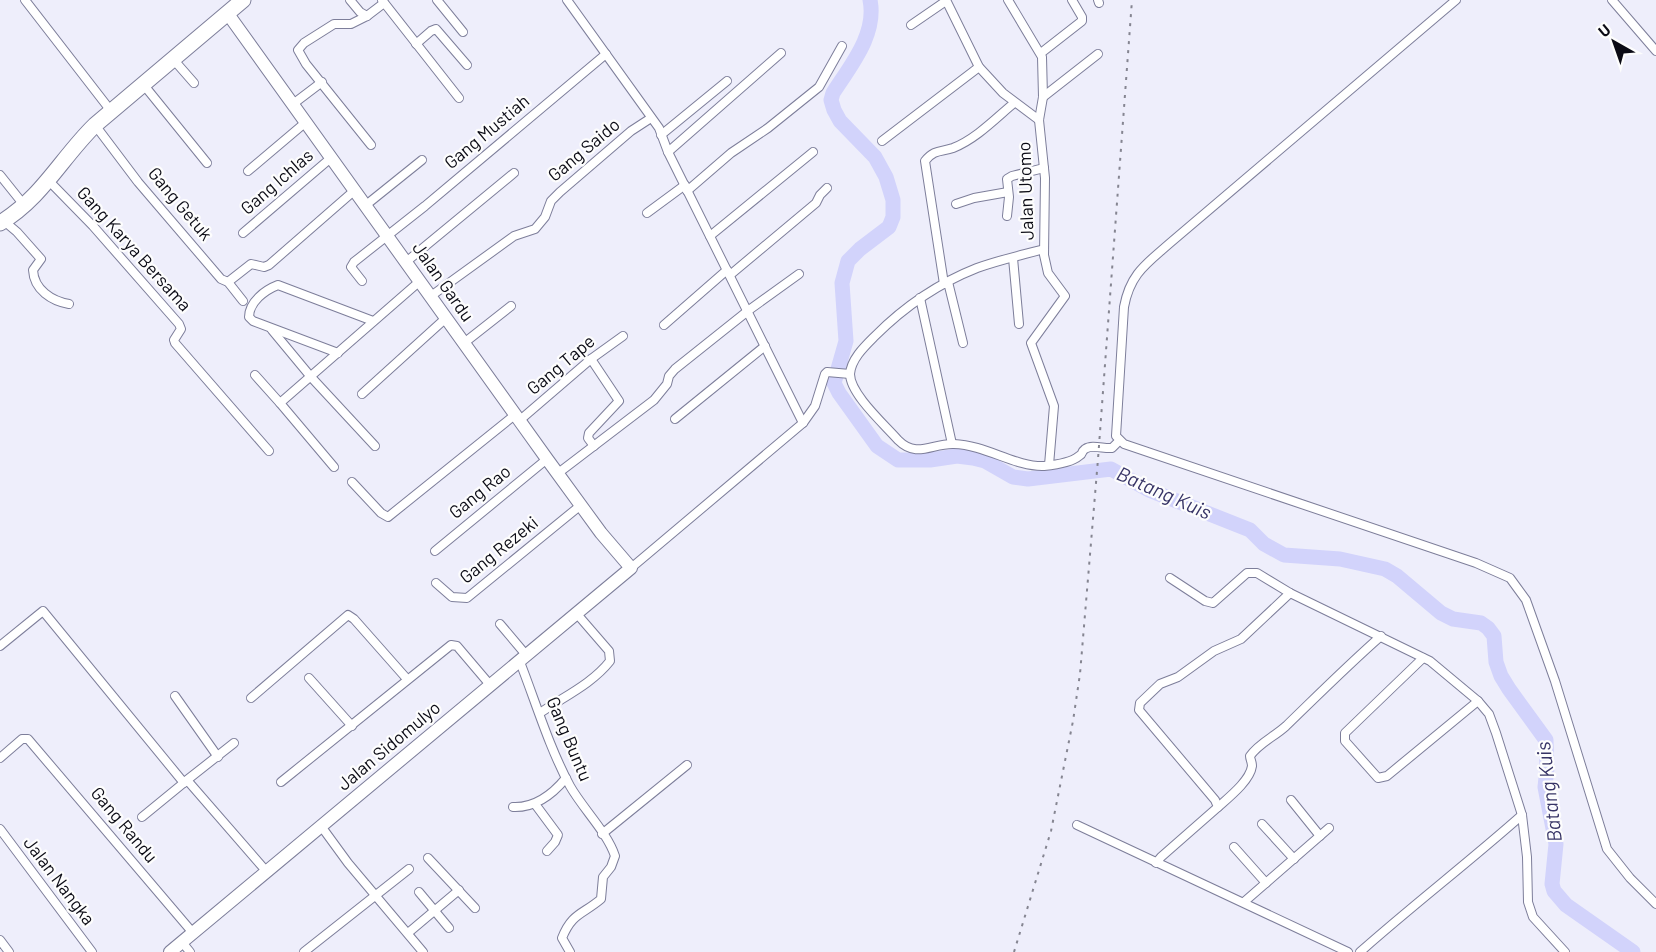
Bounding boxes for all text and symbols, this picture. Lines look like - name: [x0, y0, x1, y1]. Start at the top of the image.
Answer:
- north arrow: [1584, 12, 1644, 72]
- text: U: [1594, 20, 1614, 41]
- street label: Gang Mustiah: [439, 89, 533, 173]
- street label: Gang Saido: [543, 113, 624, 186]
- street label: Jalan Utomo: [1012, 141, 1038, 241]
- street label: Gang Ichlas: [236, 144, 317, 219]
- street label: Gang Getuk: [144, 162, 218, 244]
- street label: Gang Karya Bersama: [73, 181, 197, 315]
- street label: Jalan Gardu: [408, 237, 479, 326]
- street label: Gang Tape: [522, 330, 599, 399]
- street label: Gang Rao: [444, 460, 515, 523]
- water label: Batang Kuis: [1113, 461, 1216, 524]
- street label: Gang Rezeki: [455, 511, 542, 588]
- street label: Gang Buntu: [542, 693, 598, 784]
- street label: Jalan Sidomulyo: [332, 696, 444, 795]
- water label: Batang Kuis: [1530, 740, 1566, 844]
- street label: Gang Randu: [87, 782, 163, 867]
- street label: Jalan Nangka: [19, 832, 100, 929]

